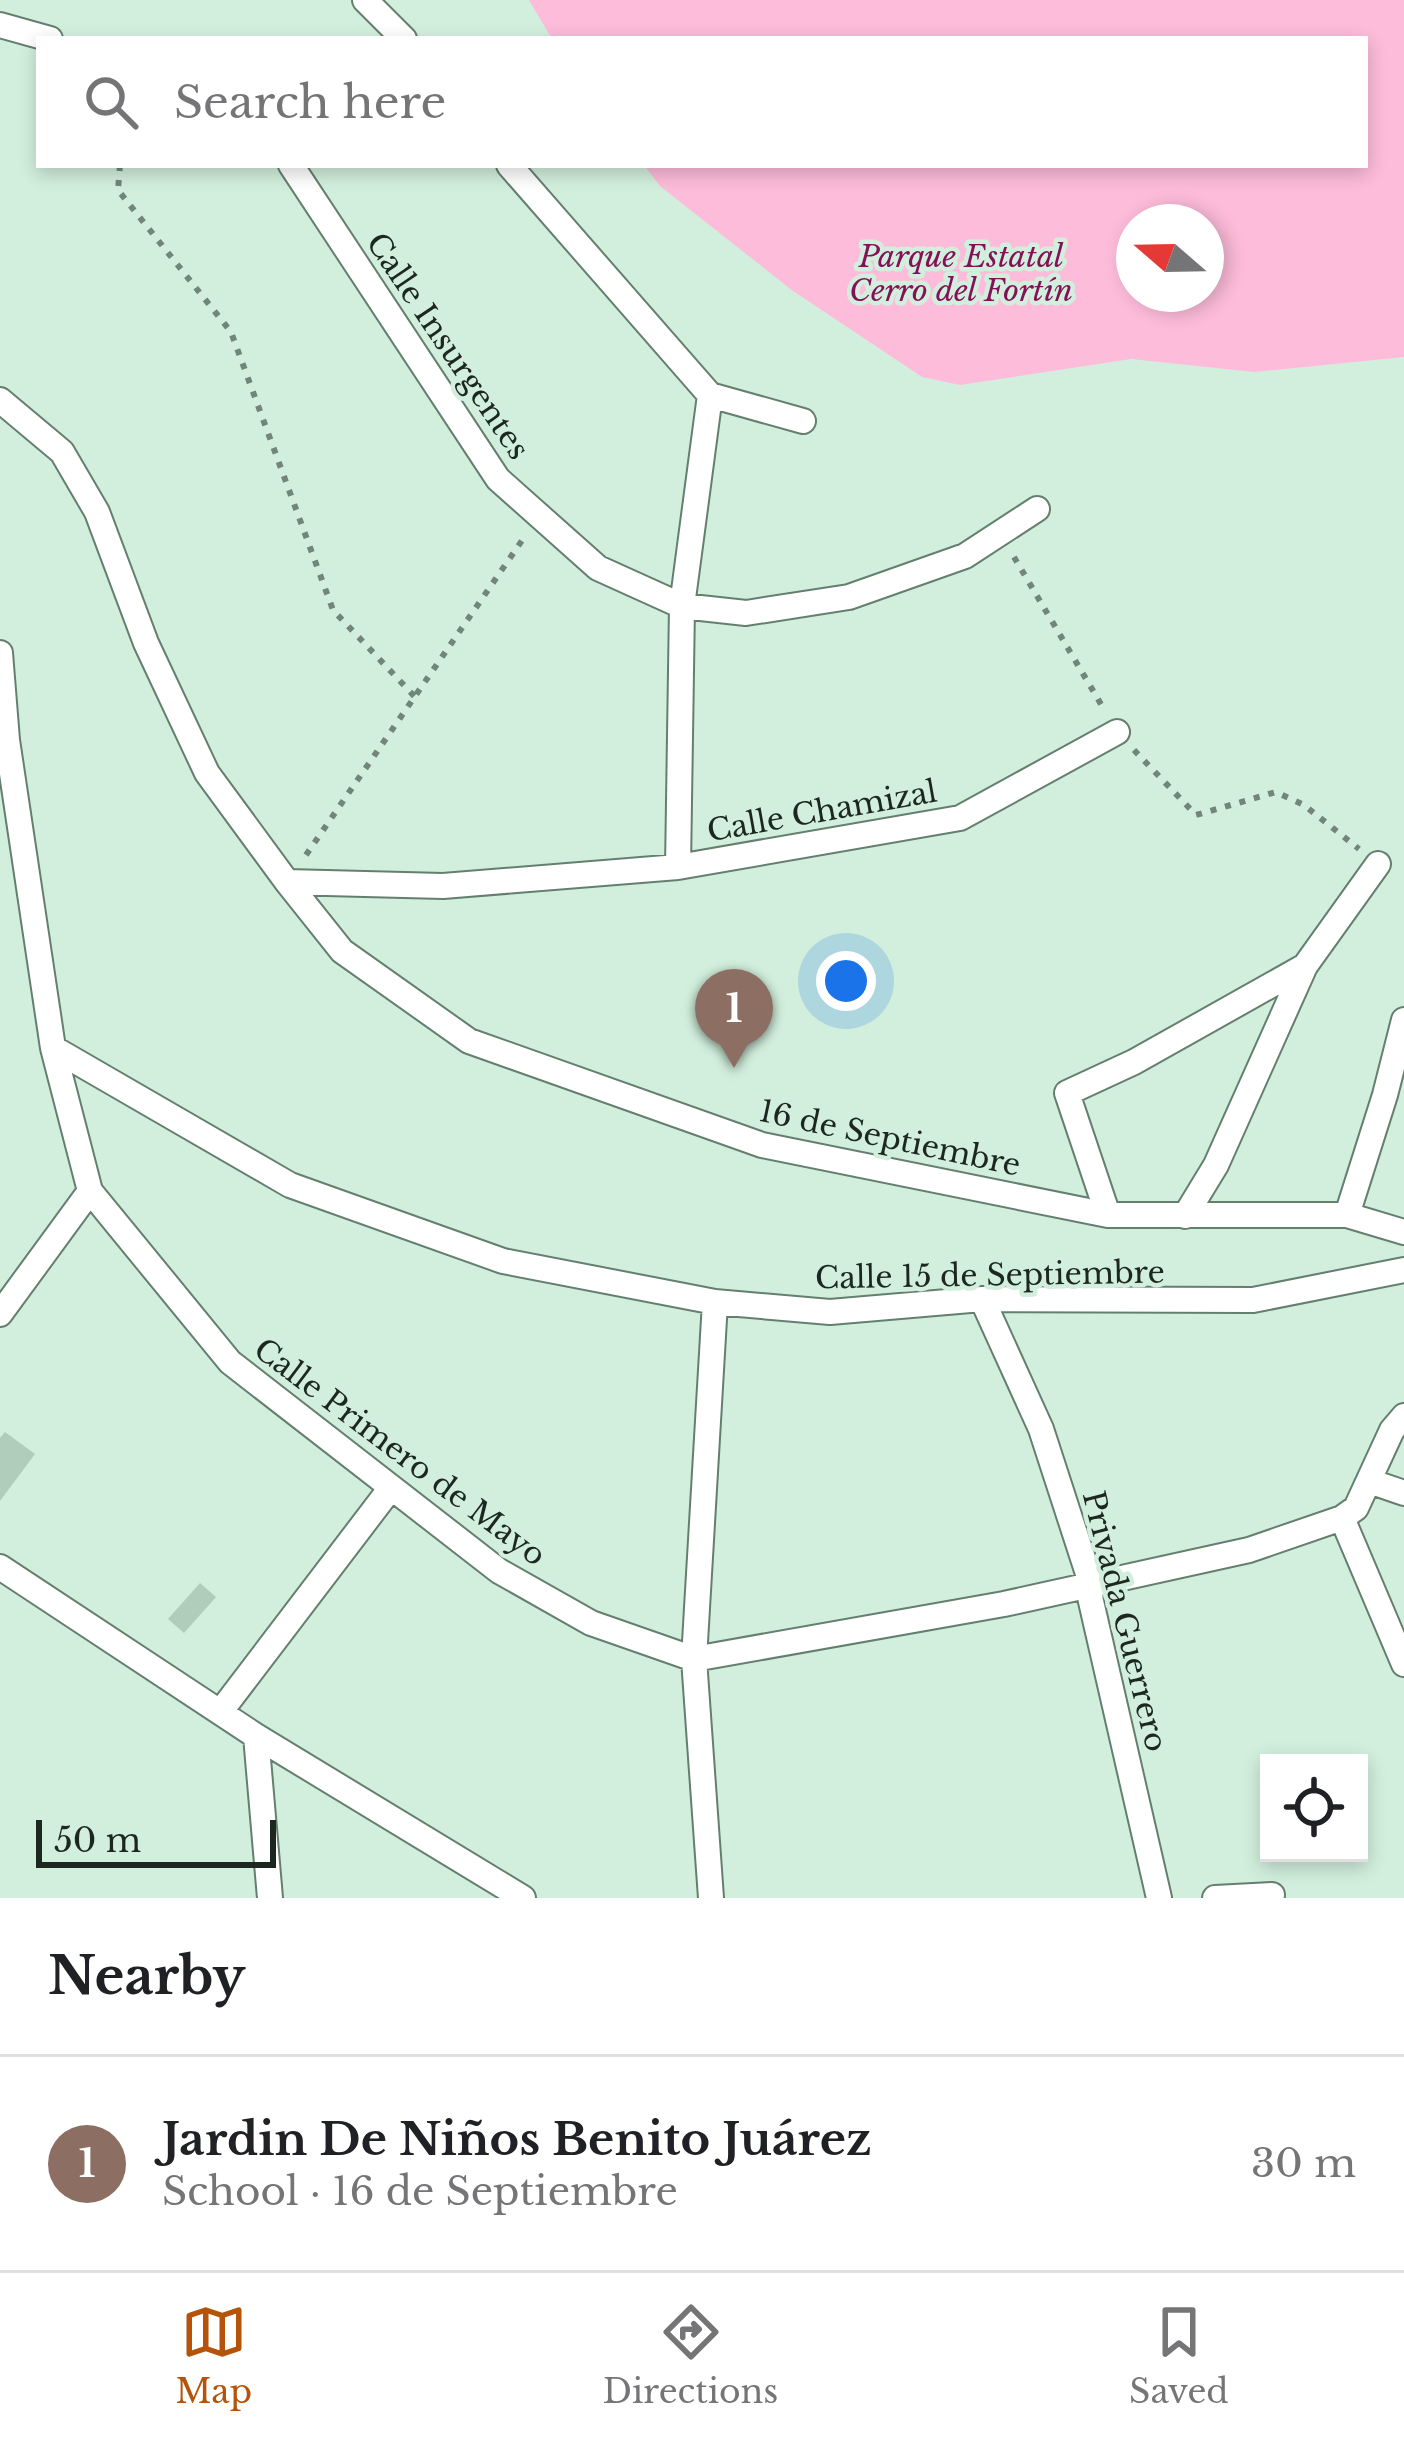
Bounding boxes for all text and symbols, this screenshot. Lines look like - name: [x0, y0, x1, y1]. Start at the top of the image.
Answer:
- search box: [36, 36, 1368, 168]
- icon: search: [78, 69, 144, 135]
- text: Search here: [174, 74, 446, 130]
- north arrow: [1116, 204, 1224, 312]
- street label: Calle Insurgentes: [359, 226, 537, 466]
- park label: Parque Estatal Cerro del Fortín: [849, 238, 1073, 309]
- street label: Calle Chamizal: [704, 773, 940, 849]
- your location: [816, 951, 876, 1011]
- pin: 1: [695, 969, 773, 1068]
- street label: 16 de Septiembre: [756, 1092, 1024, 1184]
- street label: Calle 15 de Septiembre: [815, 1253, 1165, 1297]
- street label: Calle Primero de Mayo: [247, 1330, 553, 1574]
- street label: Privada Guerrero: [1075, 1487, 1175, 1755]
- map controls: [1260, 1754, 1368, 1862]
- button: locate: [1260, 1754, 1368, 1862]
- scale bar: [36, 1814, 276, 1867]
- text: 50 m: [54, 1820, 141, 1861]
- text: Nearby: [48, 1945, 245, 2008]
- text: Jardin De Niños Benito Juárez: [162, 2111, 872, 2167]
- text: 1: [78, 2139, 96, 2188]
- text: 30 m: [1251, 2139, 1356, 2188]
- text: School · 16 de Septiembre: [162, 2167, 678, 2216]
- tab: Map: [175, 2299, 252, 2412]
- tab: Directions: [603, 2299, 778, 2412]
- tab: Saved: [1129, 2299, 1229, 2412]

